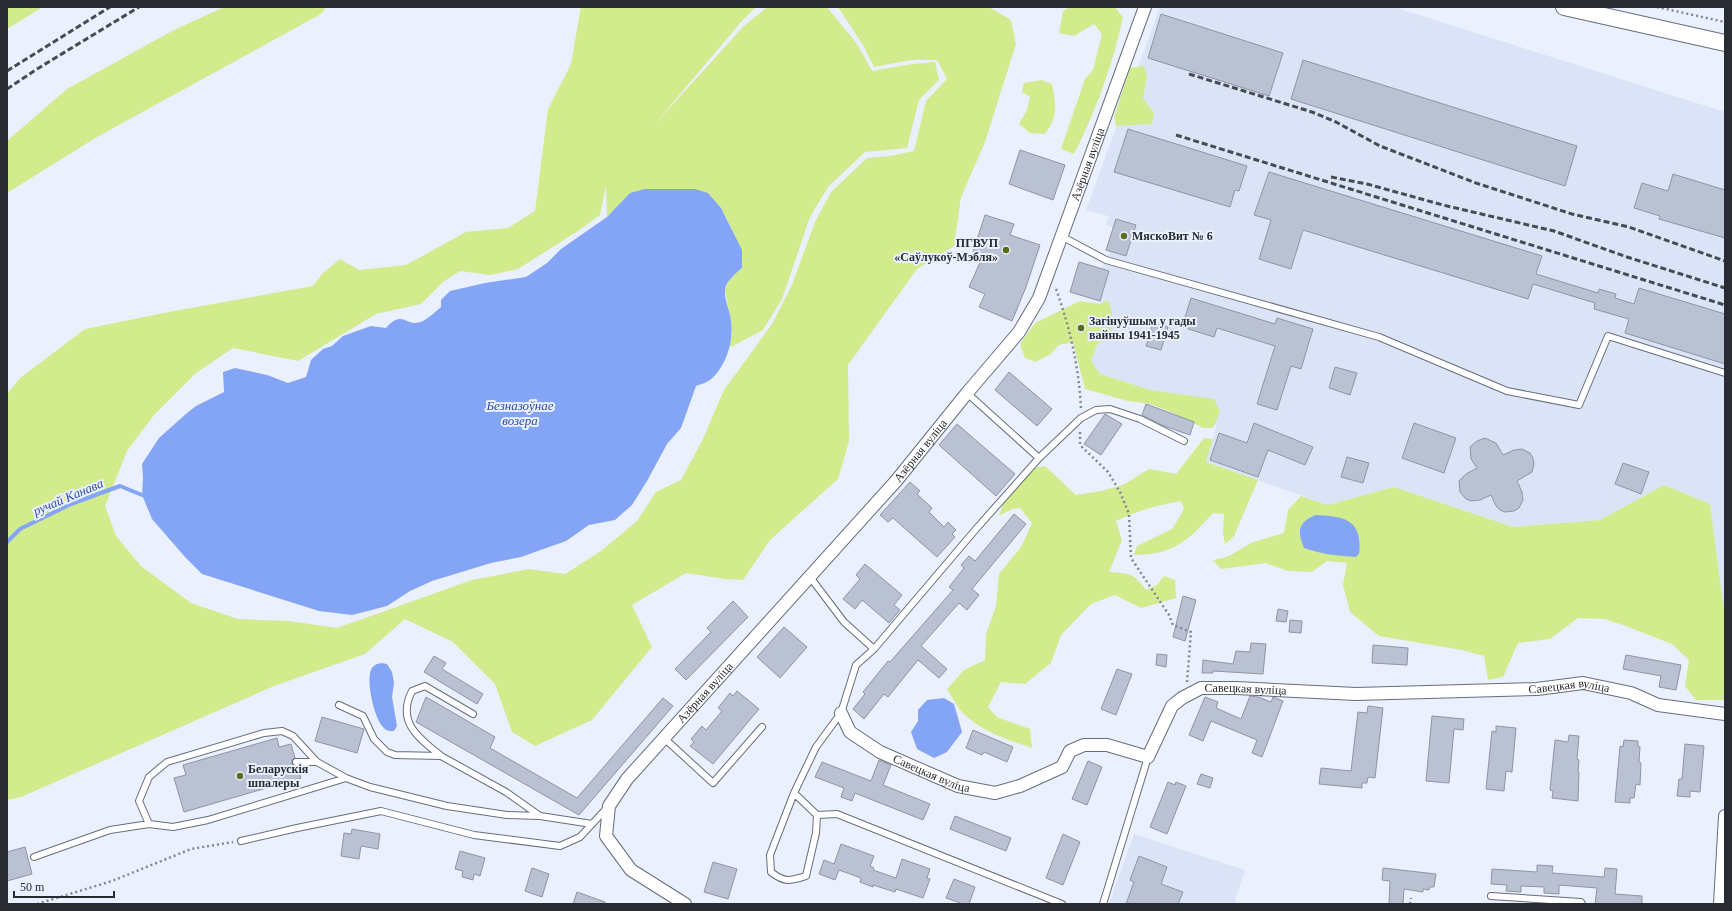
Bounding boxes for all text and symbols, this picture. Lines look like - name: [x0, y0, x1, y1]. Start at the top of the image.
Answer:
- street label: Азёрная вуліца: [1068, 125, 1108, 203]
- place label: МяскоВит № 6: [1132, 229, 1213, 243]
- marker: МяскоВит № 6: [1119, 231, 1129, 241]
- place label: ПГВУП «Саўлукоў-Мэбля»: [894, 236, 999, 264]
- marker: ПГВУП «Саўлукоў-Мэбля»: [1001, 245, 1011, 255]
- place label: Загінуўшым у гады вайны 1941-1945: [1089, 314, 1196, 342]
- marker: Загінуўшым у гады вайны 1941-1945: [1076, 323, 1086, 333]
- water label: Безназоўнае возера: [485, 398, 554, 428]
- street label: Азёрная вуліца: [891, 416, 950, 485]
- water label: ручай Канава: [30, 475, 106, 519]
- street label: Азёрная вуліца: [674, 659, 736, 726]
- street label: Савецкая вуліца: [1528, 676, 1612, 696]
- street label: Савецкая вуліца: [1205, 681, 1288, 698]
- street label: Савецкая вуліца: [891, 752, 972, 795]
- place label: Беларускія шпалеры: [248, 762, 309, 790]
- marker: Беларускія шпалеры: [235, 771, 245, 781]
- scale bar: [14, 873, 114, 899]
- text: 50 m: [20, 880, 45, 894]

